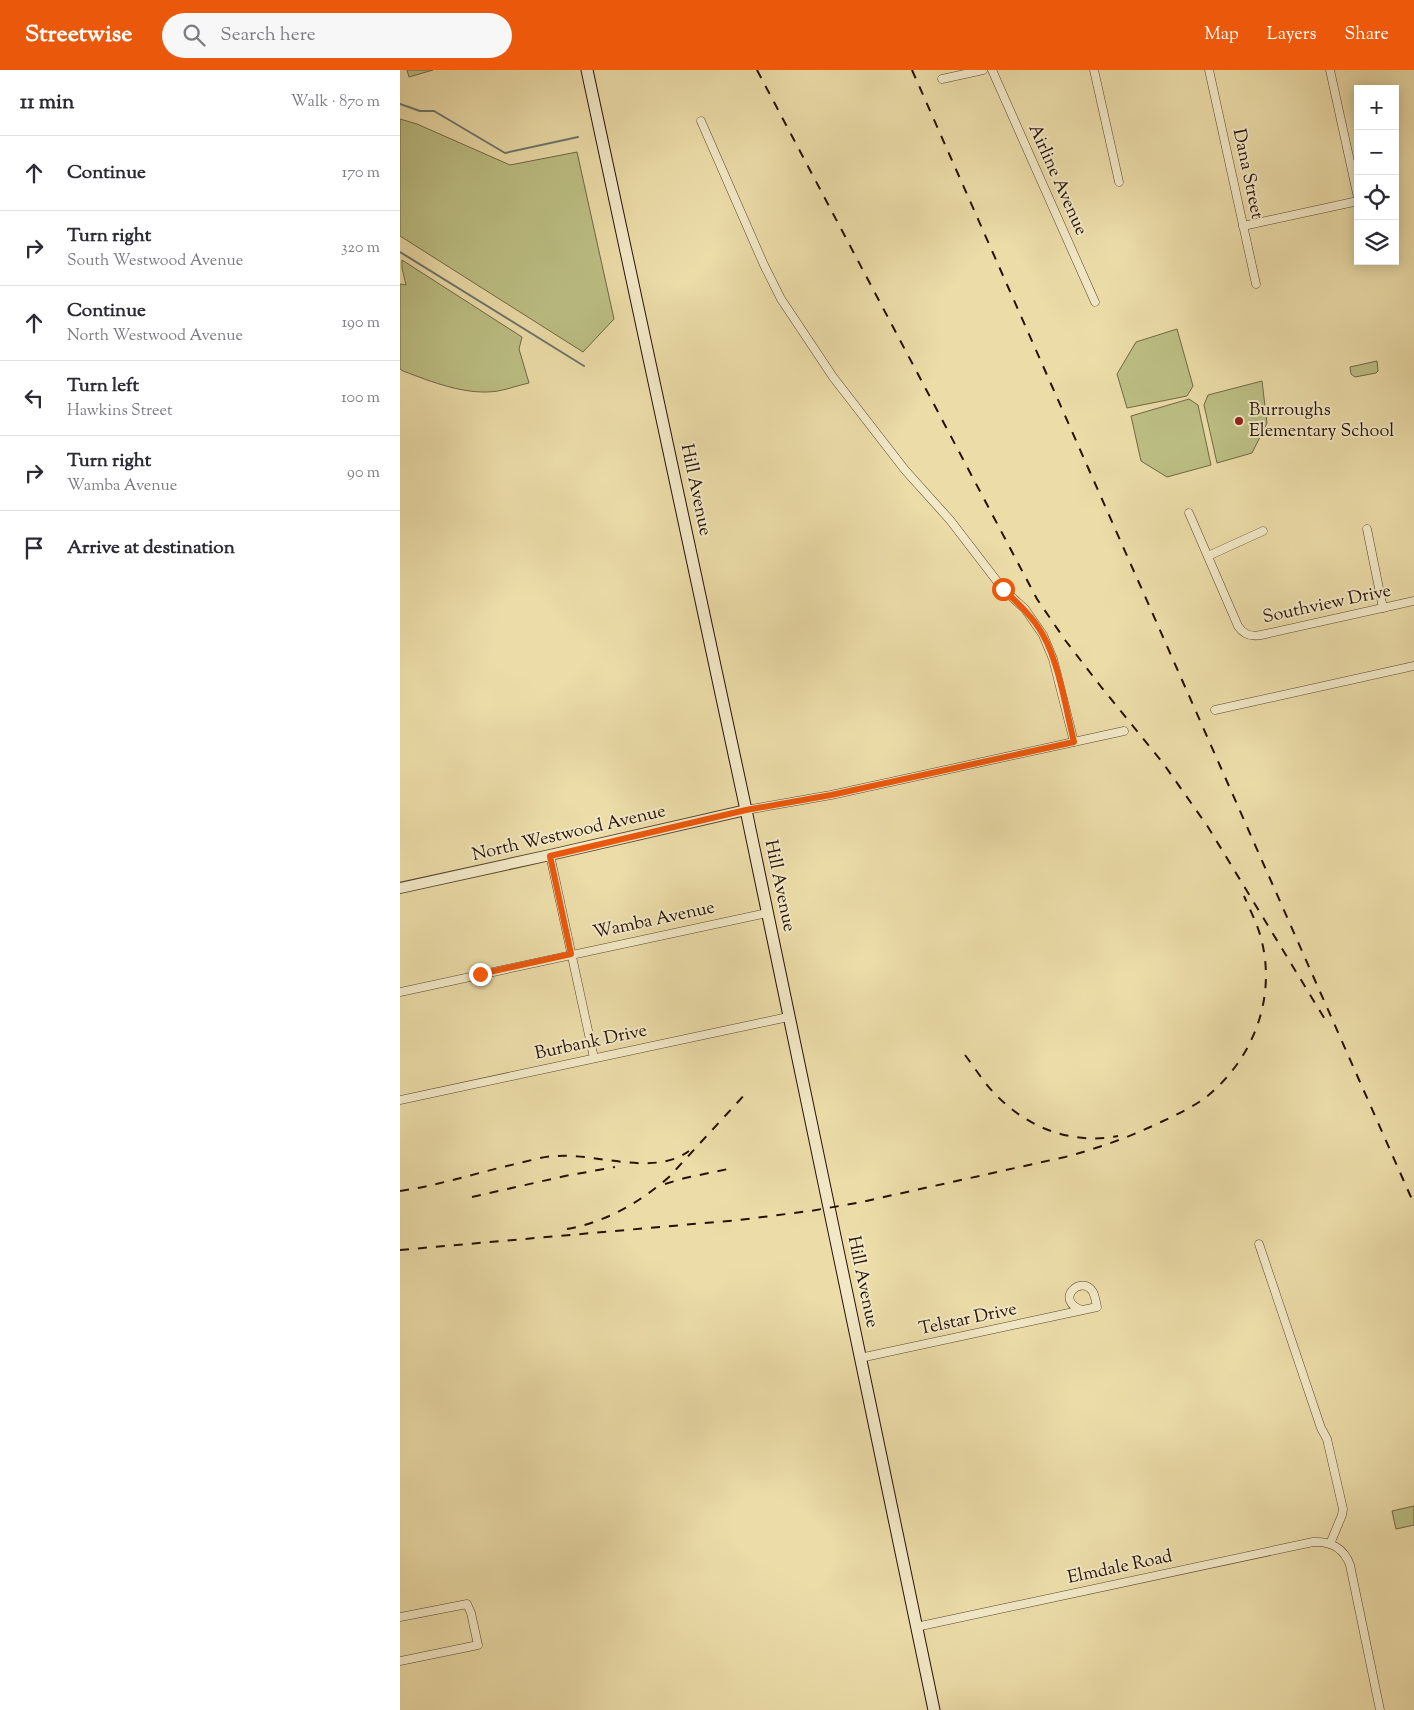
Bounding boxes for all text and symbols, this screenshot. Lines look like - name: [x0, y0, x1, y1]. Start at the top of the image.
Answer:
- search box: [162, 13, 512, 58]
- text: Streetwise: [25, 18, 132, 52]
- icon: search: [180, 21, 208, 49]
- text: Search here: [220, 22, 316, 49]
- text: Map: [1204, 22, 1239, 48]
- text: Layers: [1267, 22, 1317, 48]
- text: Share: [1345, 22, 1389, 48]
- map controls: [1354, 85, 1399, 265]
- button: +: [1354, 85, 1399, 130]
- text: 11 min: [20, 88, 75, 118]
- text: Walk · 870 m: [291, 91, 380, 114]
- street label: Airline Avenue: [1021, 120, 1093, 240]
- street label: Dana Street: [1225, 126, 1269, 222]
- button: −: [1354, 130, 1399, 175]
- icon: ahead: [20, 159, 48, 187]
- text: Continue: [67, 160, 146, 187]
- text: 170 m: [342, 162, 380, 185]
- button: locate: [1354, 175, 1399, 220]
- button: layers: [1354, 220, 1399, 265]
- text: Turn right: [67, 223, 151, 250]
- icon: right: [20, 234, 48, 262]
- text: 320 m: [341, 237, 380, 260]
- text: South Westwood Avenue: [67, 250, 243, 273]
- text: Continue: [67, 298, 146, 325]
- icon: ahead: [20, 309, 48, 337]
- text: 190 m: [342, 312, 380, 335]
- text: North Westwood Avenue: [67, 325, 243, 348]
- text: Turn left: [67, 373, 139, 400]
- icon: left: [20, 384, 48, 412]
- text: 100 m: [341, 387, 380, 410]
- place label: Burroughs Elementary School: [1249, 398, 1394, 445]
- text: Hawkins Street: [67, 400, 172, 423]
- marker: Burroughs Elementary School: [1233, 415, 1245, 427]
- street label: Hill Avenue: [673, 442, 717, 538]
- text: Turn right: [67, 448, 151, 475]
- icon: right: [20, 459, 48, 487]
- text: 90 m: [347, 462, 380, 485]
- text: Wamba Avenue: [67, 475, 177, 498]
- icon: arrive: [20, 534, 48, 562]
- text: Arrive at destination: [67, 535, 235, 562]
- route start: [992, 578, 1015, 601]
- street label: Southview Drive: [1260, 579, 1394, 631]
- street label: North Westwood Avenue: [470, 799, 668, 869]
- street label: Hill Avenue: [757, 838, 801, 934]
- street label: Wamba Avenue: [591, 895, 717, 947]
- route end: [469, 963, 492, 986]
- street label: Burbank Drive: [533, 1018, 649, 1068]
- street label: Hill Avenue: [840, 1234, 884, 1330]
- street label: Telstar Drive: [917, 1297, 1019, 1343]
- street label: Elmdale Road: [1065, 1544, 1175, 1592]

